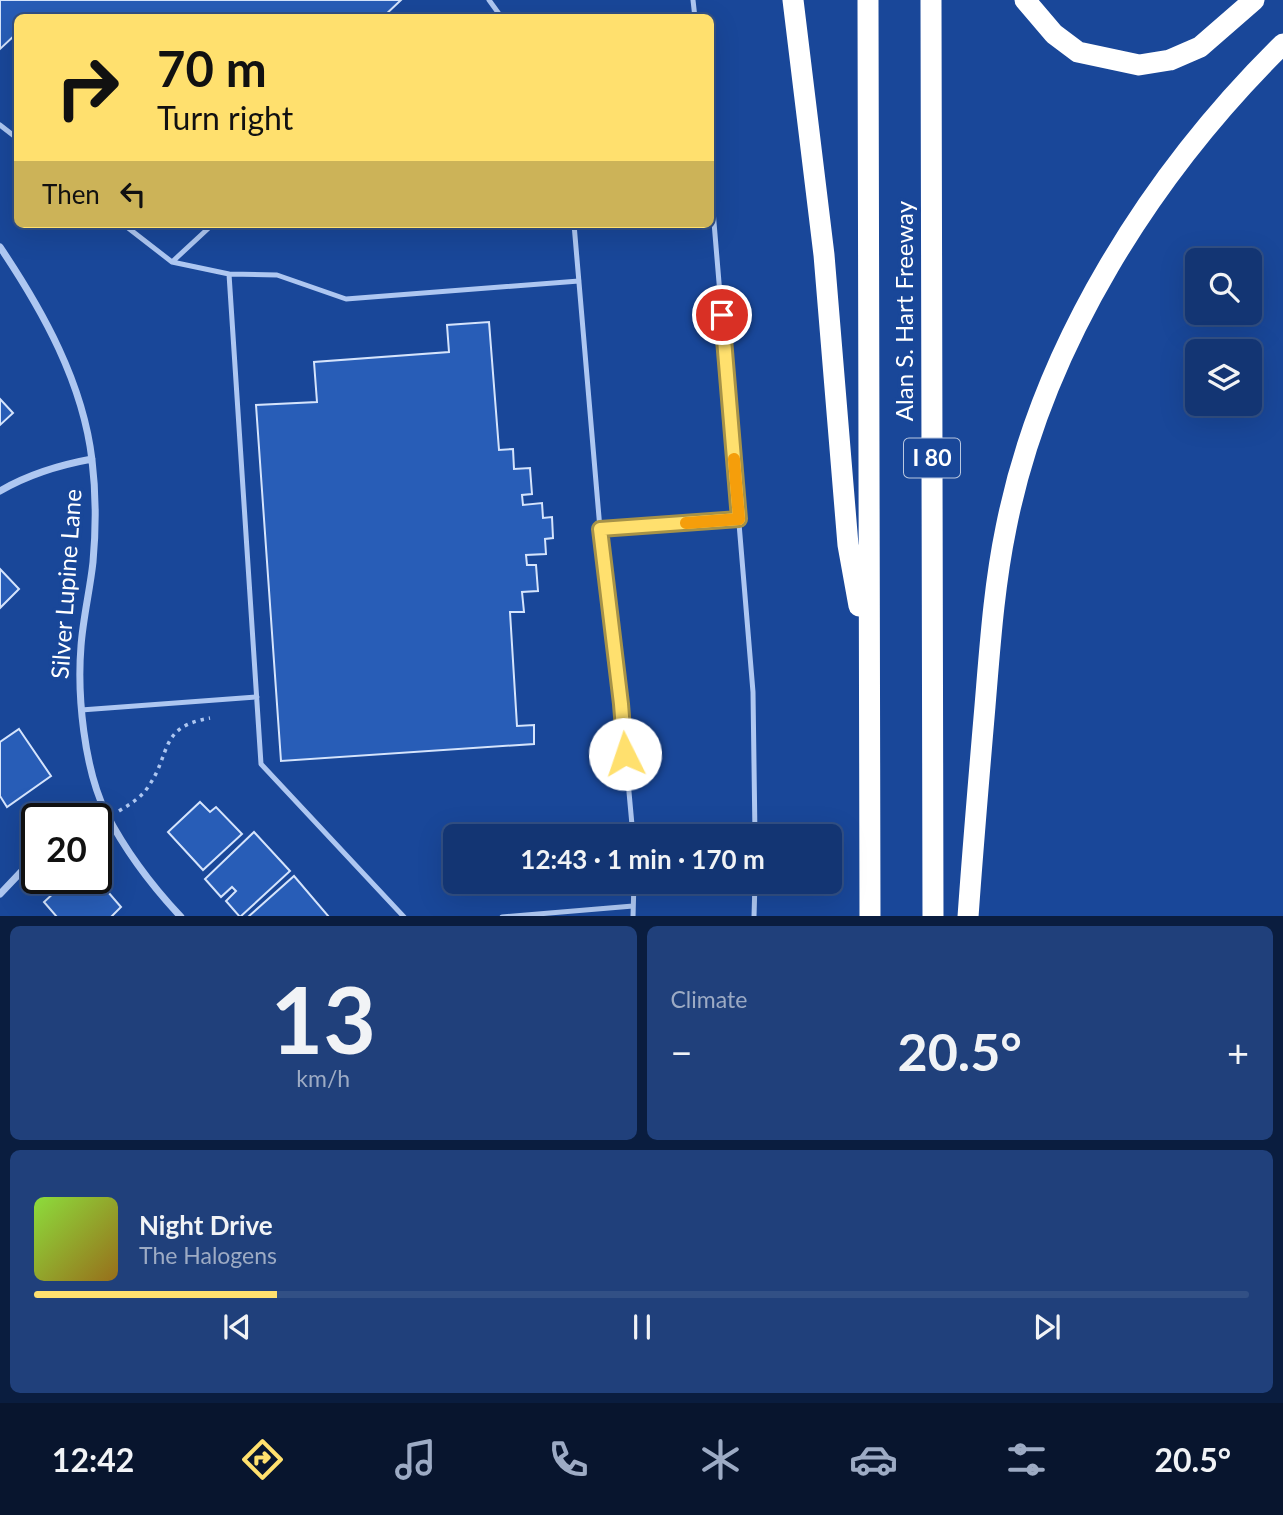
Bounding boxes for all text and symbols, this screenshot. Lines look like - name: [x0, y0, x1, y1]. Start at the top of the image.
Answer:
- text: 70 m: [157, 39, 267, 97]
- icon: right: [42, 42, 133, 133]
- text: Turn right: [157, 98, 293, 137]
- icon: left: [114, 175, 152, 213]
- text: Then: [42, 178, 100, 210]
- street label: Alan S. Hart Freeway: [889, 200, 918, 421]
- map controls: [1185, 248, 1262, 416]
- button: search: [1185, 248, 1262, 325]
- pin: [692, 285, 752, 345]
- icon: arrive: [703, 296, 741, 334]
- button: layers: [1185, 339, 1262, 416]
- road number: I 80: [904, 438, 960, 478]
- street label: Silver Lupine Lane: [44, 488, 87, 680]
- position arrow: [588, 717, 662, 791]
- speed limit sign: 20: [21, 803, 112, 894]
- text: 12:43 · 1 min · 170 m: [520, 843, 765, 875]
- text: 13: [270, 964, 376, 1073]
- text: Climate: [671, 985, 747, 1013]
- text: 20.5°: [898, 1020, 1022, 1082]
- text: −: [671, 1029, 693, 1075]
- text: +: [1227, 1029, 1249, 1075]
- text: km/h: [296, 1064, 350, 1092]
- text: Night Drive: [139, 1209, 273, 1241]
- text: The Halogens: [139, 1241, 277, 1269]
- icon: previous: [218, 1308, 256, 1346]
- icon: pause: [623, 1308, 661, 1346]
- icon: next: [1028, 1308, 1066, 1346]
- icon: directions: [238, 1435, 287, 1484]
- icon: music: [391, 1435, 440, 1484]
- icon: phone: [544, 1435, 593, 1484]
- icon: climate: [696, 1435, 745, 1484]
- icon: car: [849, 1435, 898, 1484]
- icon: filters: [1002, 1435, 1051, 1484]
- text: 12:42: [52, 1440, 134, 1479]
- text: 20.5°: [1154, 1440, 1231, 1479]

